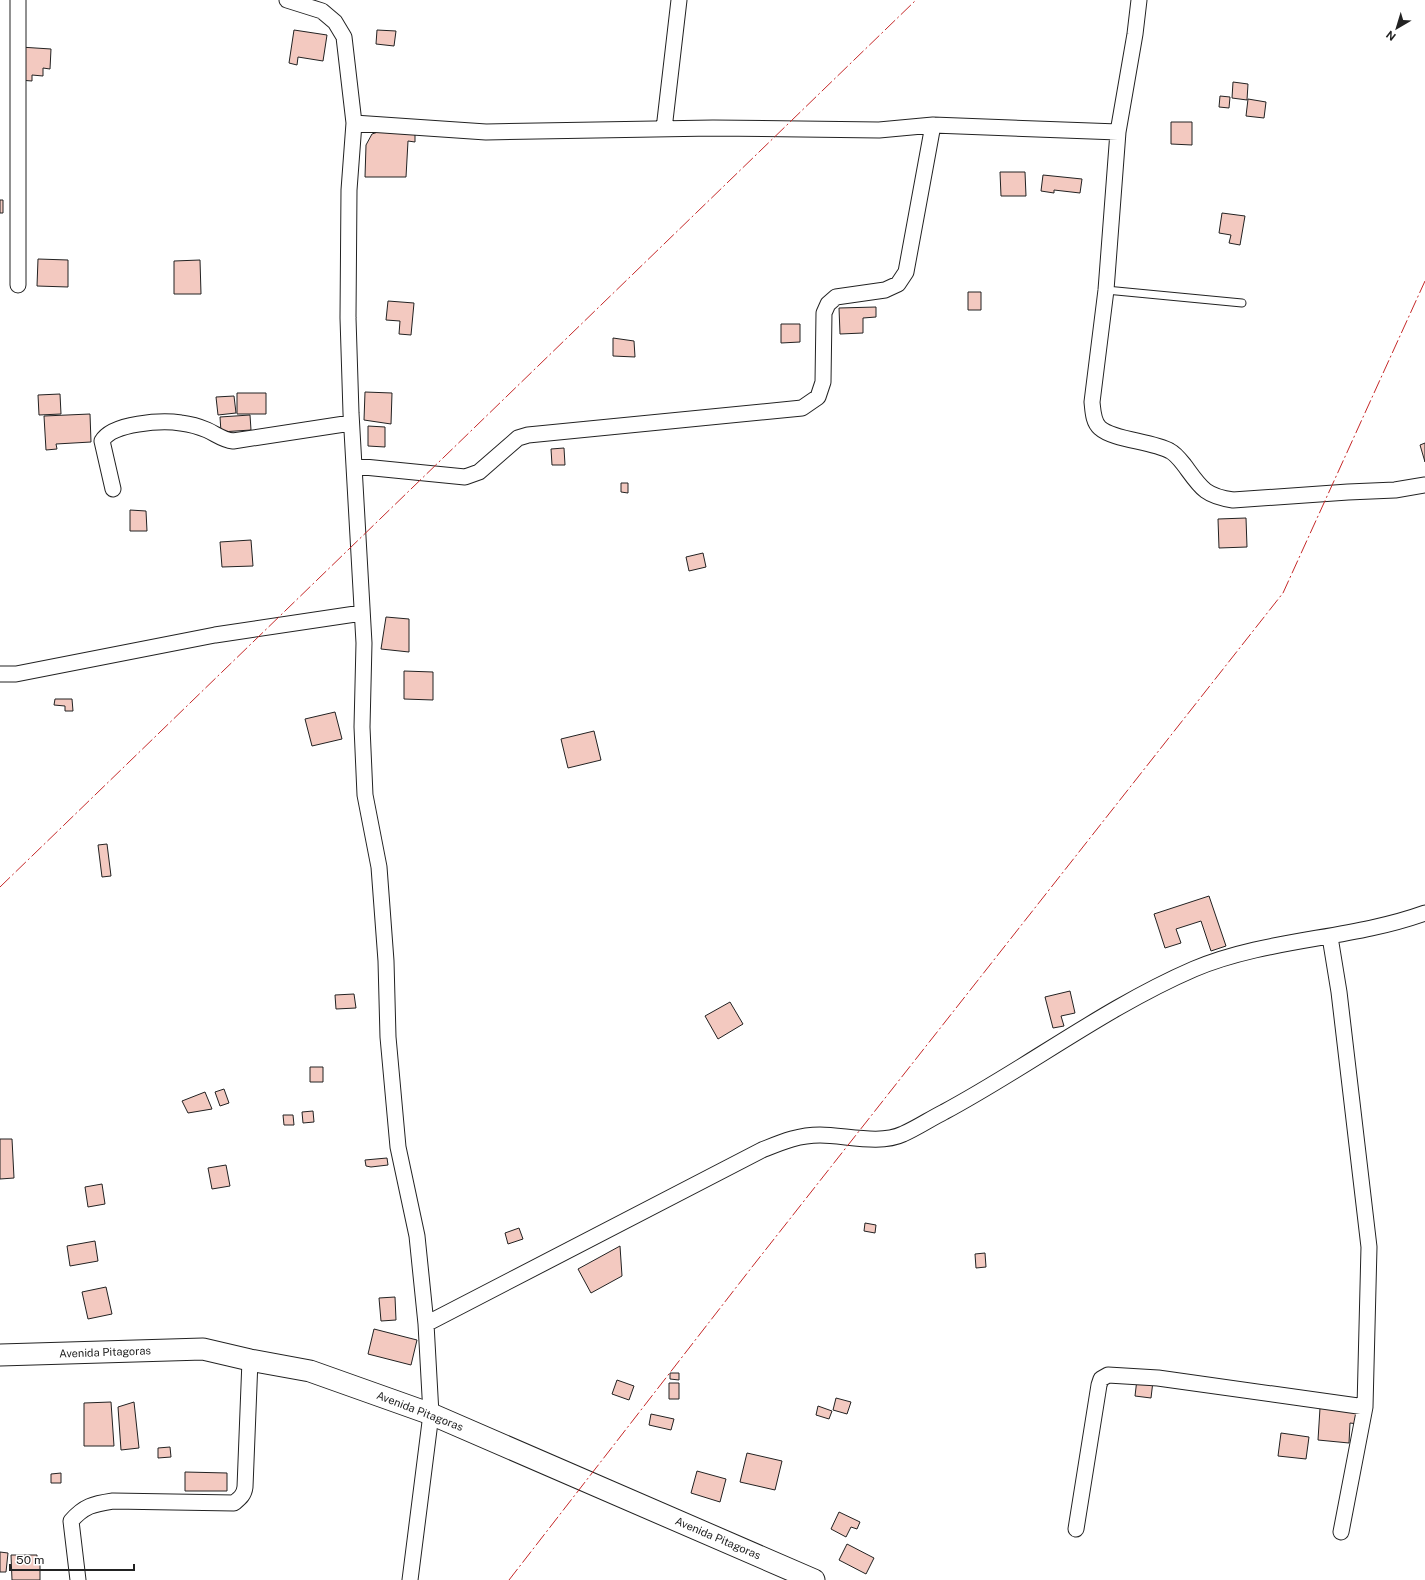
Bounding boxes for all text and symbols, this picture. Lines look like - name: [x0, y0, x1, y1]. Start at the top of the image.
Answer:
- north arrow: [1377, 8, 1417, 48]
- text: N: [1384, 29, 1398, 43]
- street label: Avenida Pitagoras: [59, 1344, 152, 1360]
- street label: Avenida Pitagoras: [375, 1389, 465, 1433]
- street label: Avenida Pitagoras: [673, 1515, 763, 1562]
- scale bar: [10, 1546, 134, 1572]
- text: 50 m: [16, 1553, 44, 1567]

